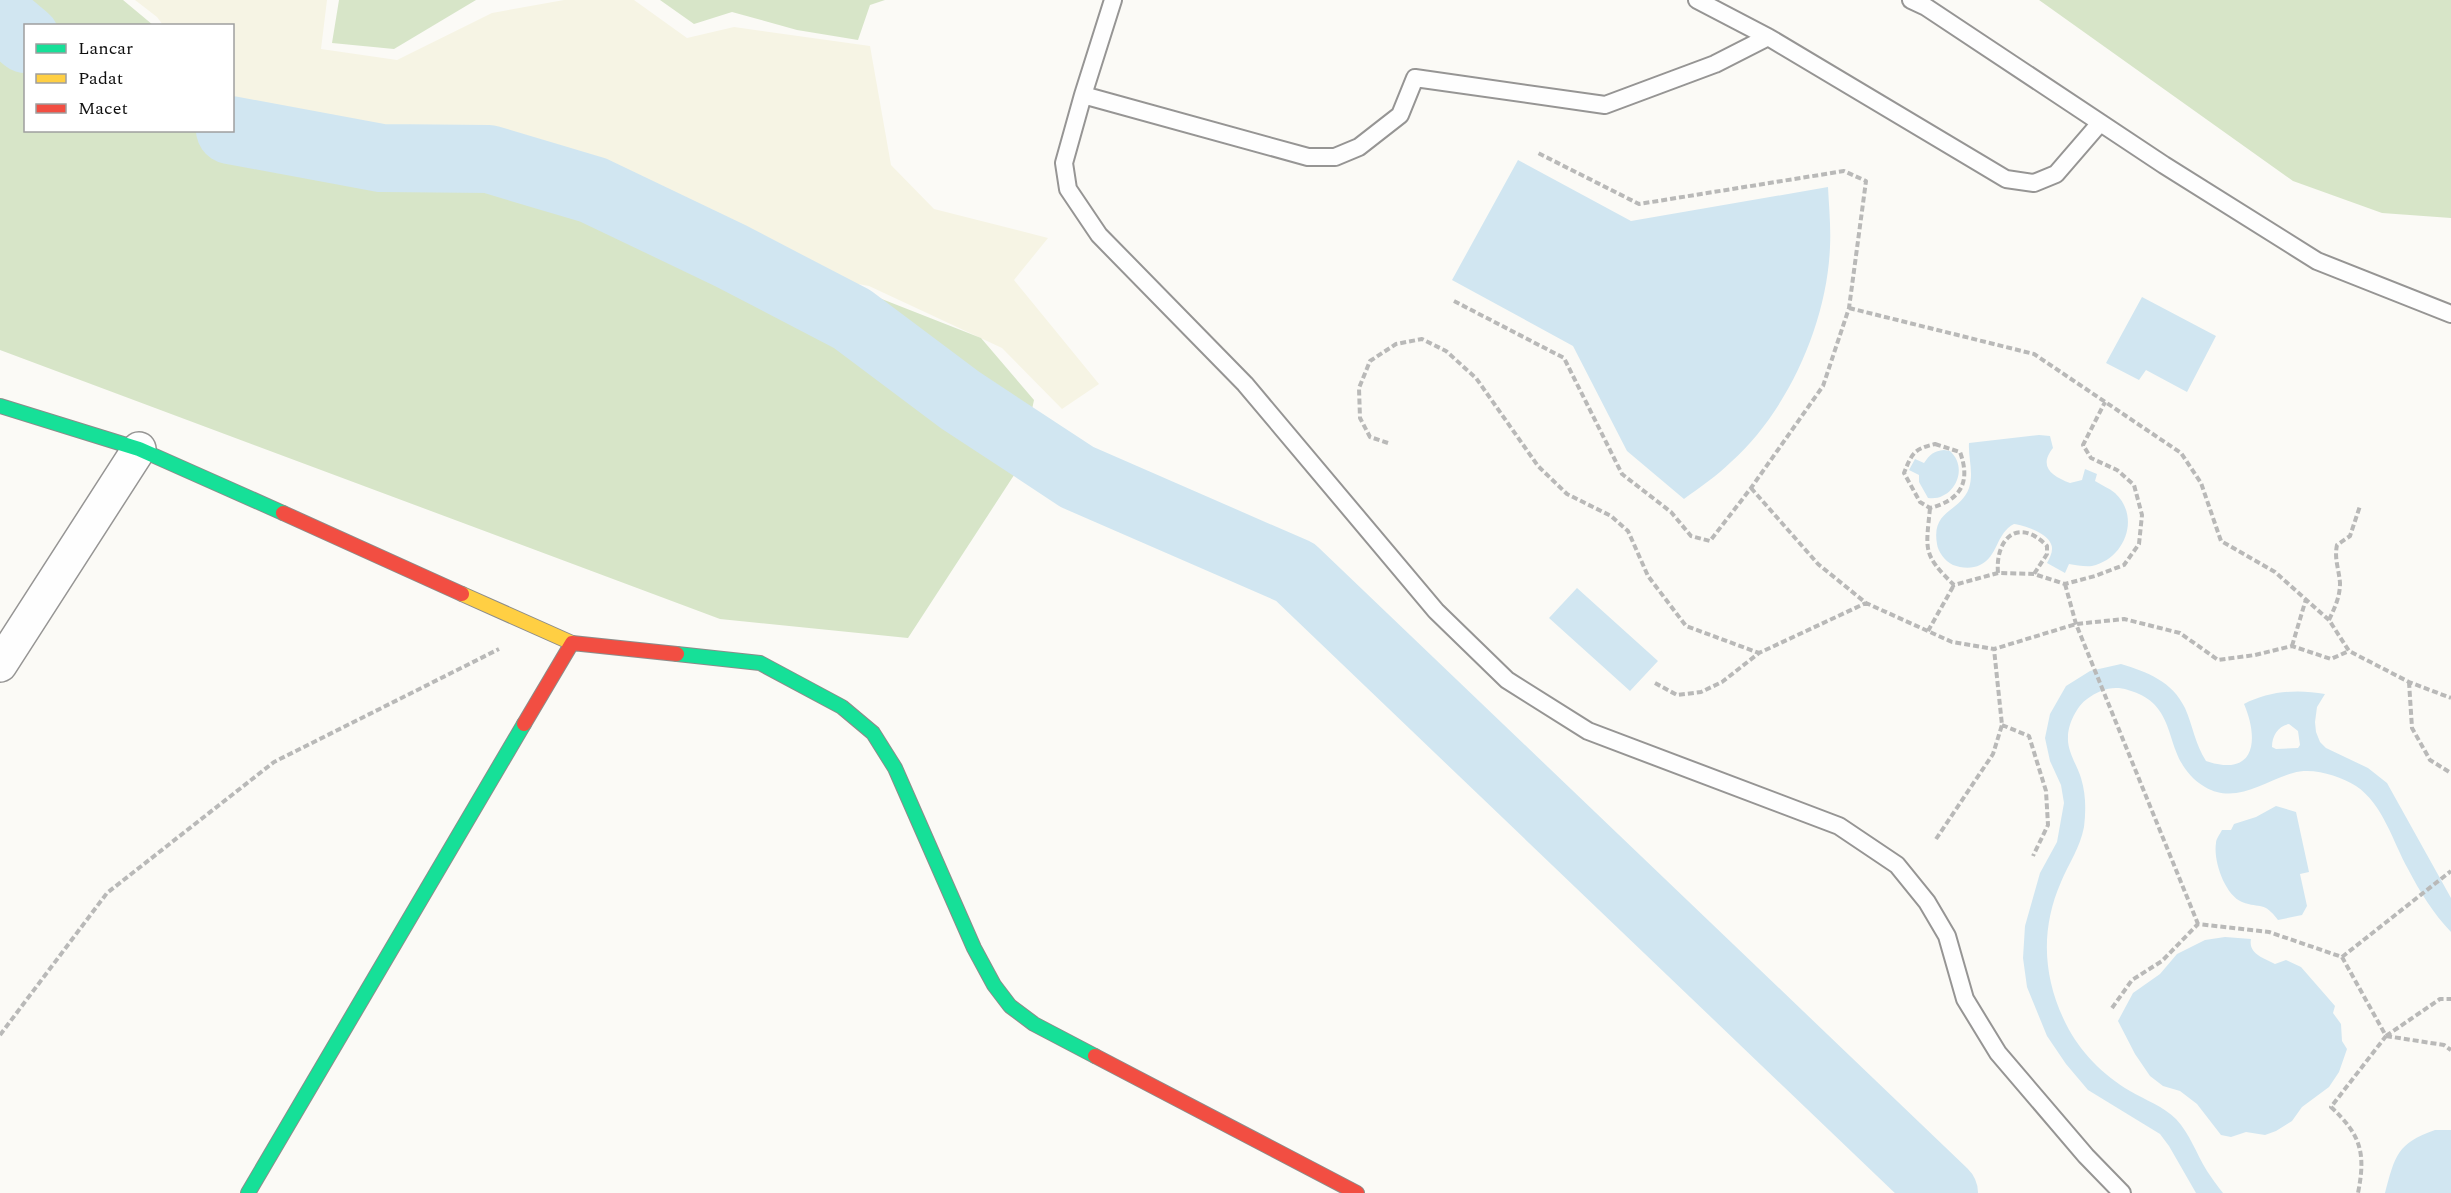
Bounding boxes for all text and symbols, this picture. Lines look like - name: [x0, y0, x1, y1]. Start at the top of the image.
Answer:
- legend: [24, 24, 234, 132]
- text: Lancar: [78, 35, 133, 62]
- text: Padat: [78, 65, 123, 92]
- text: Macet: [78, 95, 128, 122]

